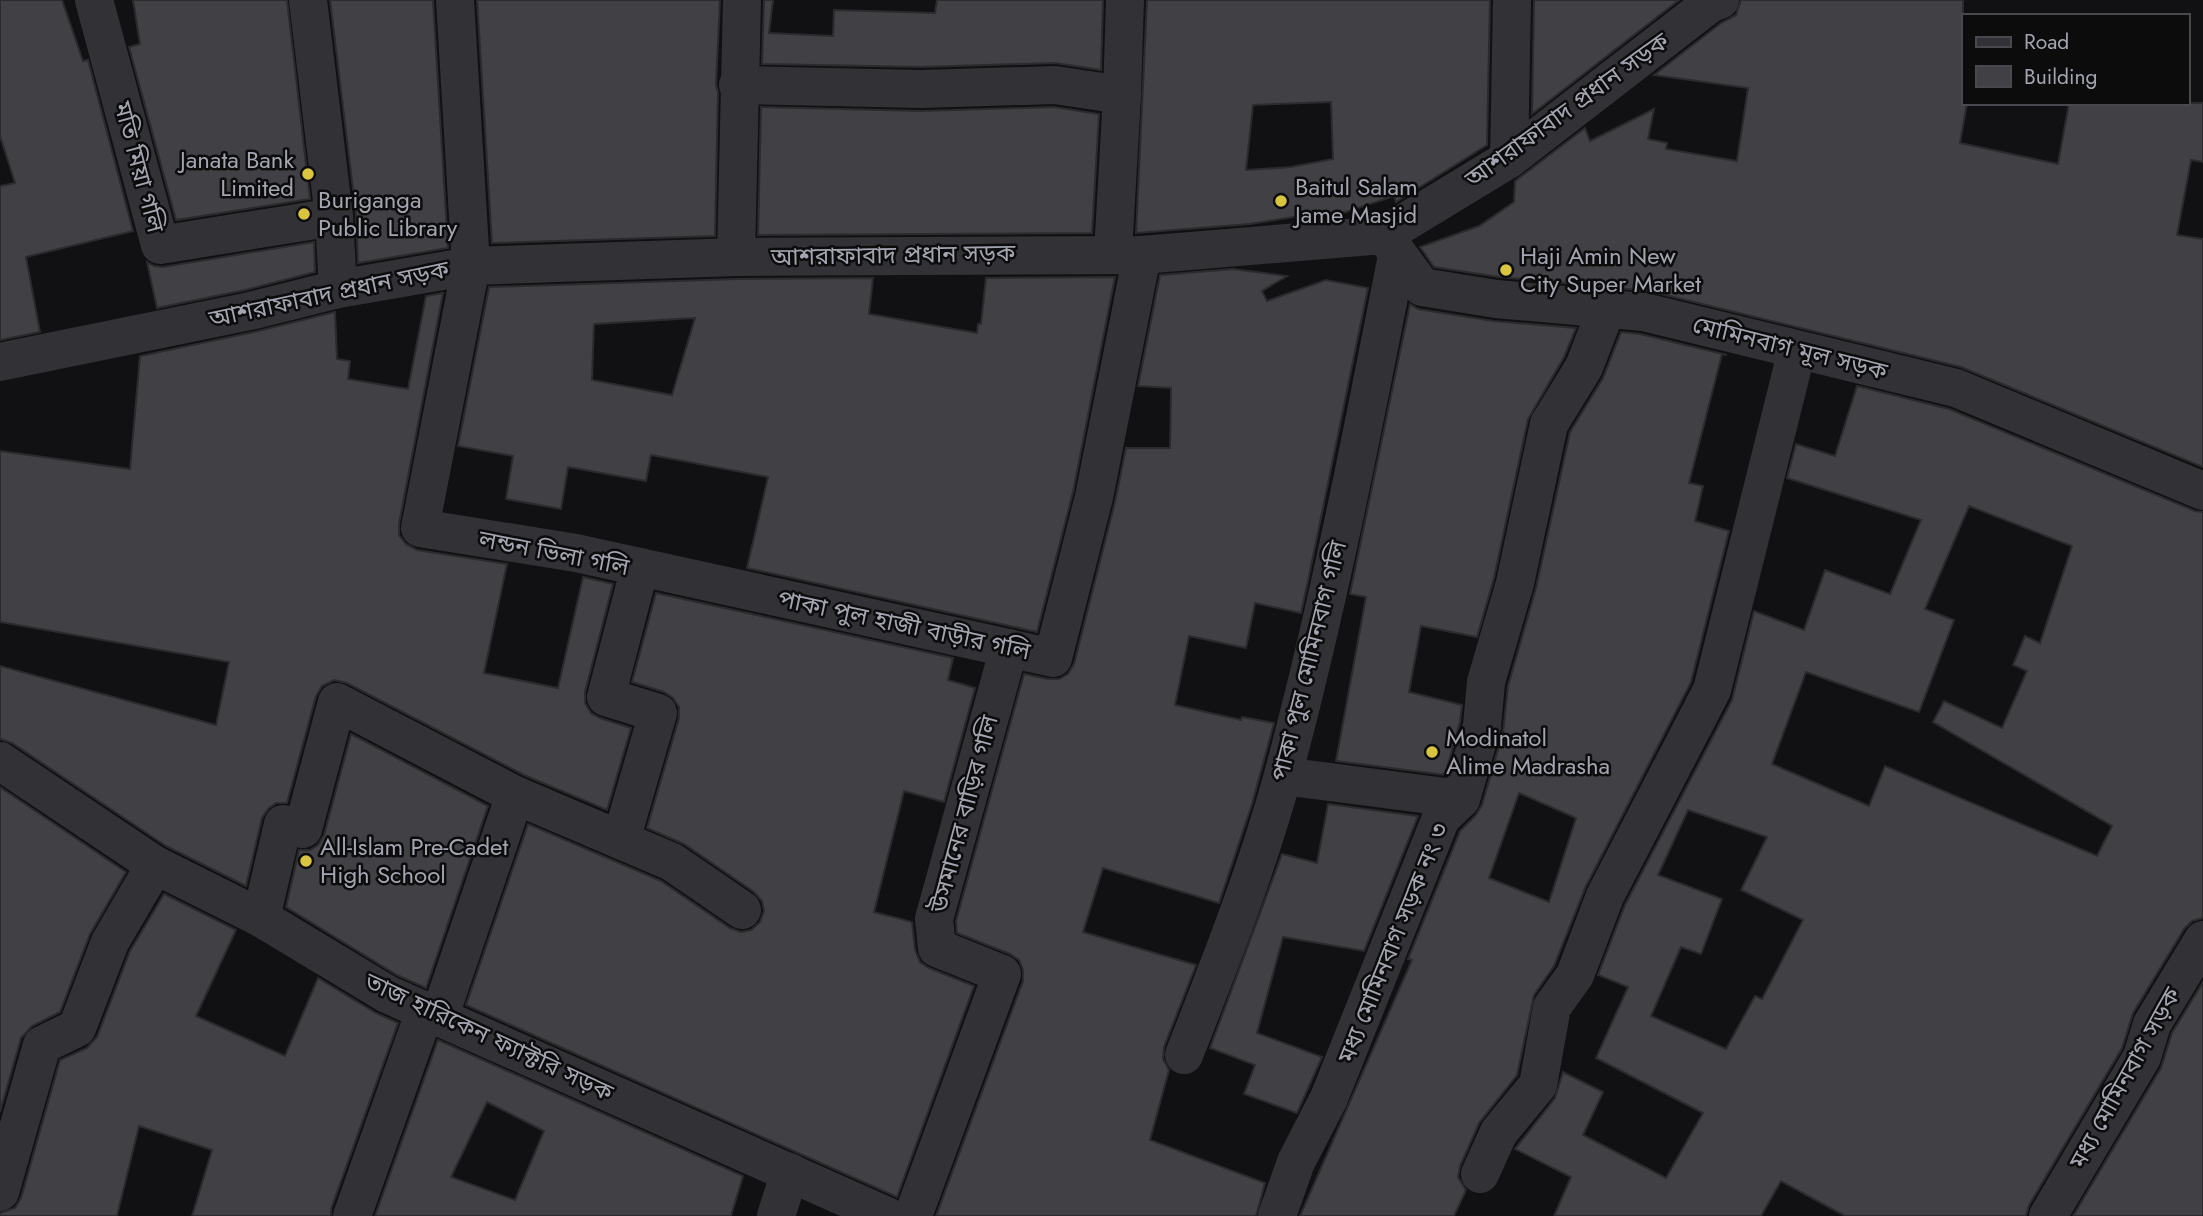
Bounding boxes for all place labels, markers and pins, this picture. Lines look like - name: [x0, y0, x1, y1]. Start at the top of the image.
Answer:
- place label: Janata Bank Limited: [177, 142, 294, 205]
- marker: Janata Bank Limited: [300, 166, 316, 182]
- place label: Baitul Salam Jame Masjid: [1292, 169, 1418, 232]
- place label: Buriganga Public Library: [318, 182, 458, 245]
- marker: Baitul Salam Jame Masjid: [1273, 193, 1289, 209]
- marker: Buriganga Public Library: [296, 206, 312, 222]
- place label: Haji Amin New City Super Market: [1520, 238, 1701, 301]
- marker: Haji Amin New City Super Market: [1498, 262, 1514, 278]
- place label: Modinatol Alime Madrasha: [1446, 720, 1610, 783]
- marker: Modinatol Alime Madrasha: [1424, 744, 1440, 760]
- place label: All-Islam Pre-Cadet High School: [320, 829, 508, 892]
- marker: All-Islam Pre-Cadet High School: [298, 853, 314, 869]

